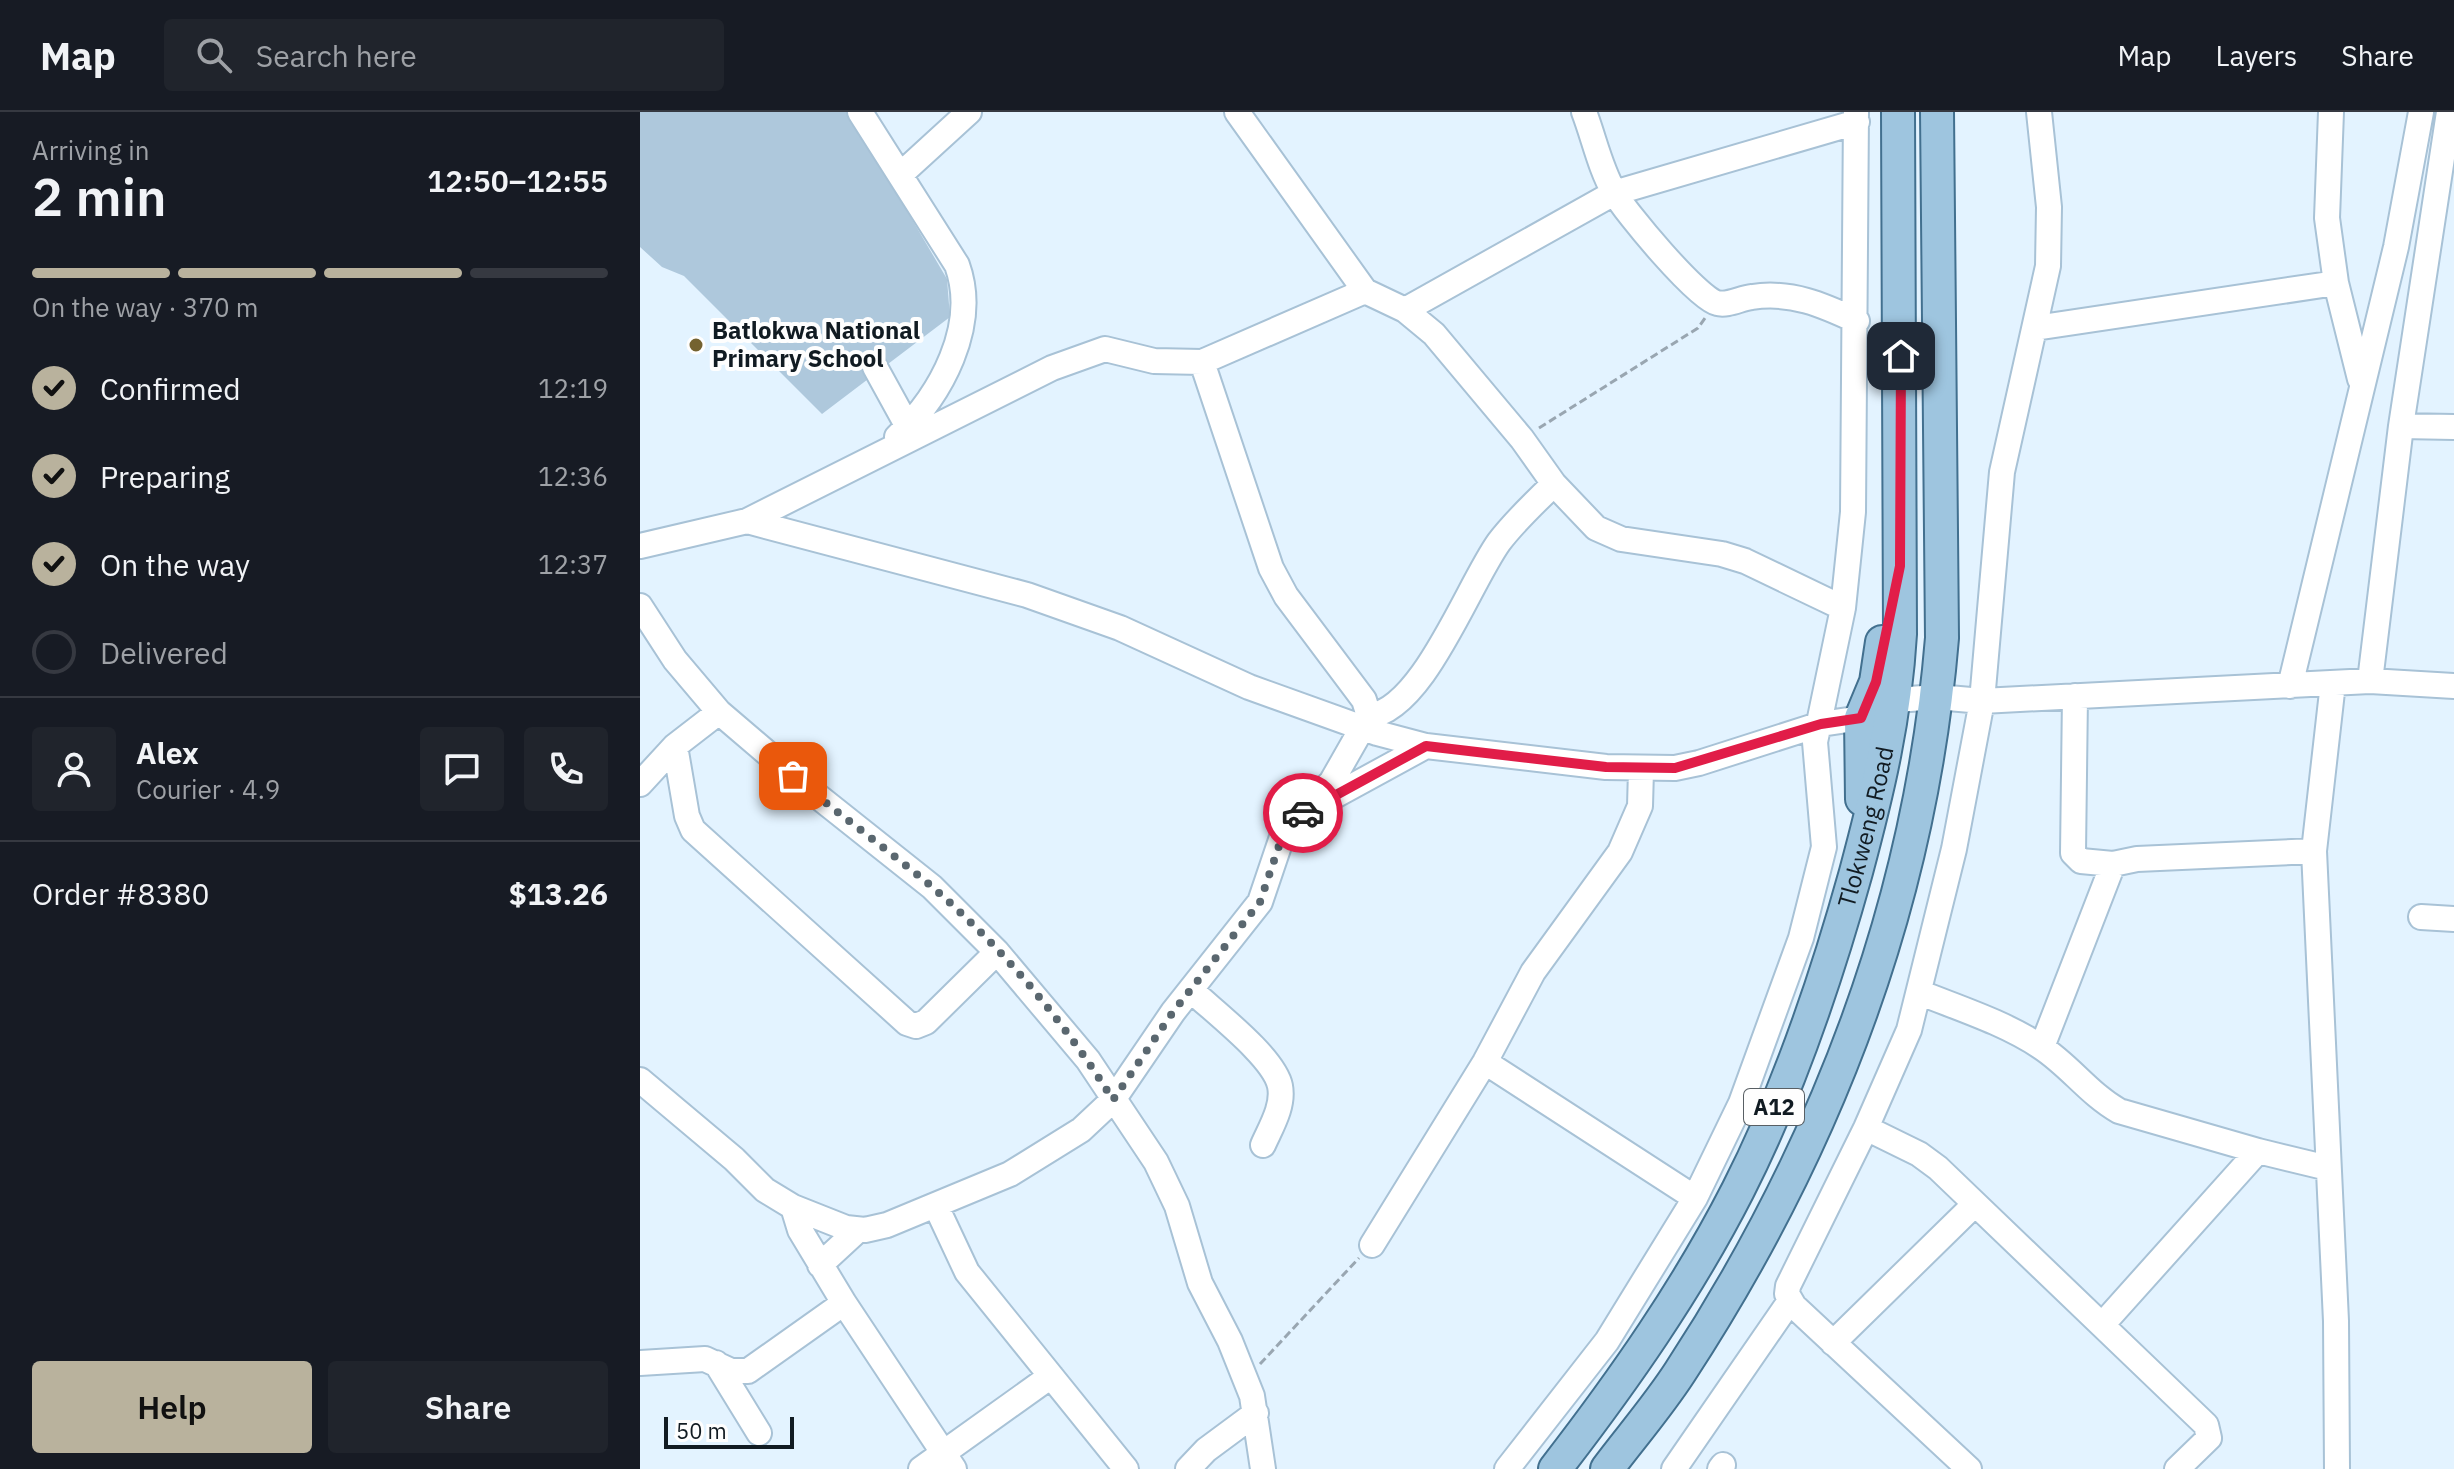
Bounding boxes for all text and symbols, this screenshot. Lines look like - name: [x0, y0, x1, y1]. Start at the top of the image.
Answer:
- search box: [164, 19, 724, 91]
- text: Map: [40, 31, 116, 80]
- icon: search: [192, 33, 236, 77]
- text: Search here: [256, 36, 417, 75]
- text: Map: [2117, 37, 2171, 74]
- text: Layers: [2215, 37, 2297, 74]
- text: Share: [2341, 37, 2414, 74]
- text: Arriving in: [32, 133, 149, 167]
- text: 12:50–12:55: [427, 161, 608, 200]
- text: 2 min: [32, 163, 167, 230]
- text: On the way · 370 m: [32, 290, 258, 324]
- place label: Batlokwa National Primary School: [712, 314, 920, 374]
- pin: [1867, 322, 1935, 390]
- icon: home: [1879, 334, 1923, 378]
- marker: Batlokwa National Primary School: [687, 336, 705, 354]
- icon: check: [32, 366, 76, 410]
- text: Confirmed: [100, 369, 241, 408]
- text: 12:19: [538, 371, 608, 405]
- icon: check: [32, 454, 76, 498]
- text: Preparing: [100, 457, 230, 496]
- text: 12:36: [538, 459, 608, 493]
- icon: check: [32, 542, 76, 586]
- text: On the way: [100, 545, 250, 584]
- text: 12:37: [538, 547, 608, 581]
- text: Delivered: [100, 633, 228, 672]
- button: person: [32, 727, 116, 811]
- button: chat: [420, 727, 504, 811]
- button: phone: [524, 727, 608, 811]
- text: Alex: [136, 733, 199, 772]
- pin: [759, 742, 827, 810]
- street label: Tlokweng Road: [1830, 744, 1901, 911]
- icon: bag: [771, 754, 815, 798]
- text: Courier · 4.9: [136, 772, 280, 806]
- courier: [1263, 773, 1343, 853]
- icon: car: [1281, 791, 1325, 835]
- text: Order #8380: [32, 874, 209, 913]
- text: $13.26: [509, 874, 608, 913]
- road number: A12: [1744, 1089, 1804, 1125]
- button: Help: [32, 1361, 312, 1453]
- button: Share: [328, 1361, 608, 1453]
- scale bar: [664, 1413, 794, 1449]
- text: 50 m: [676, 1416, 727, 1445]

